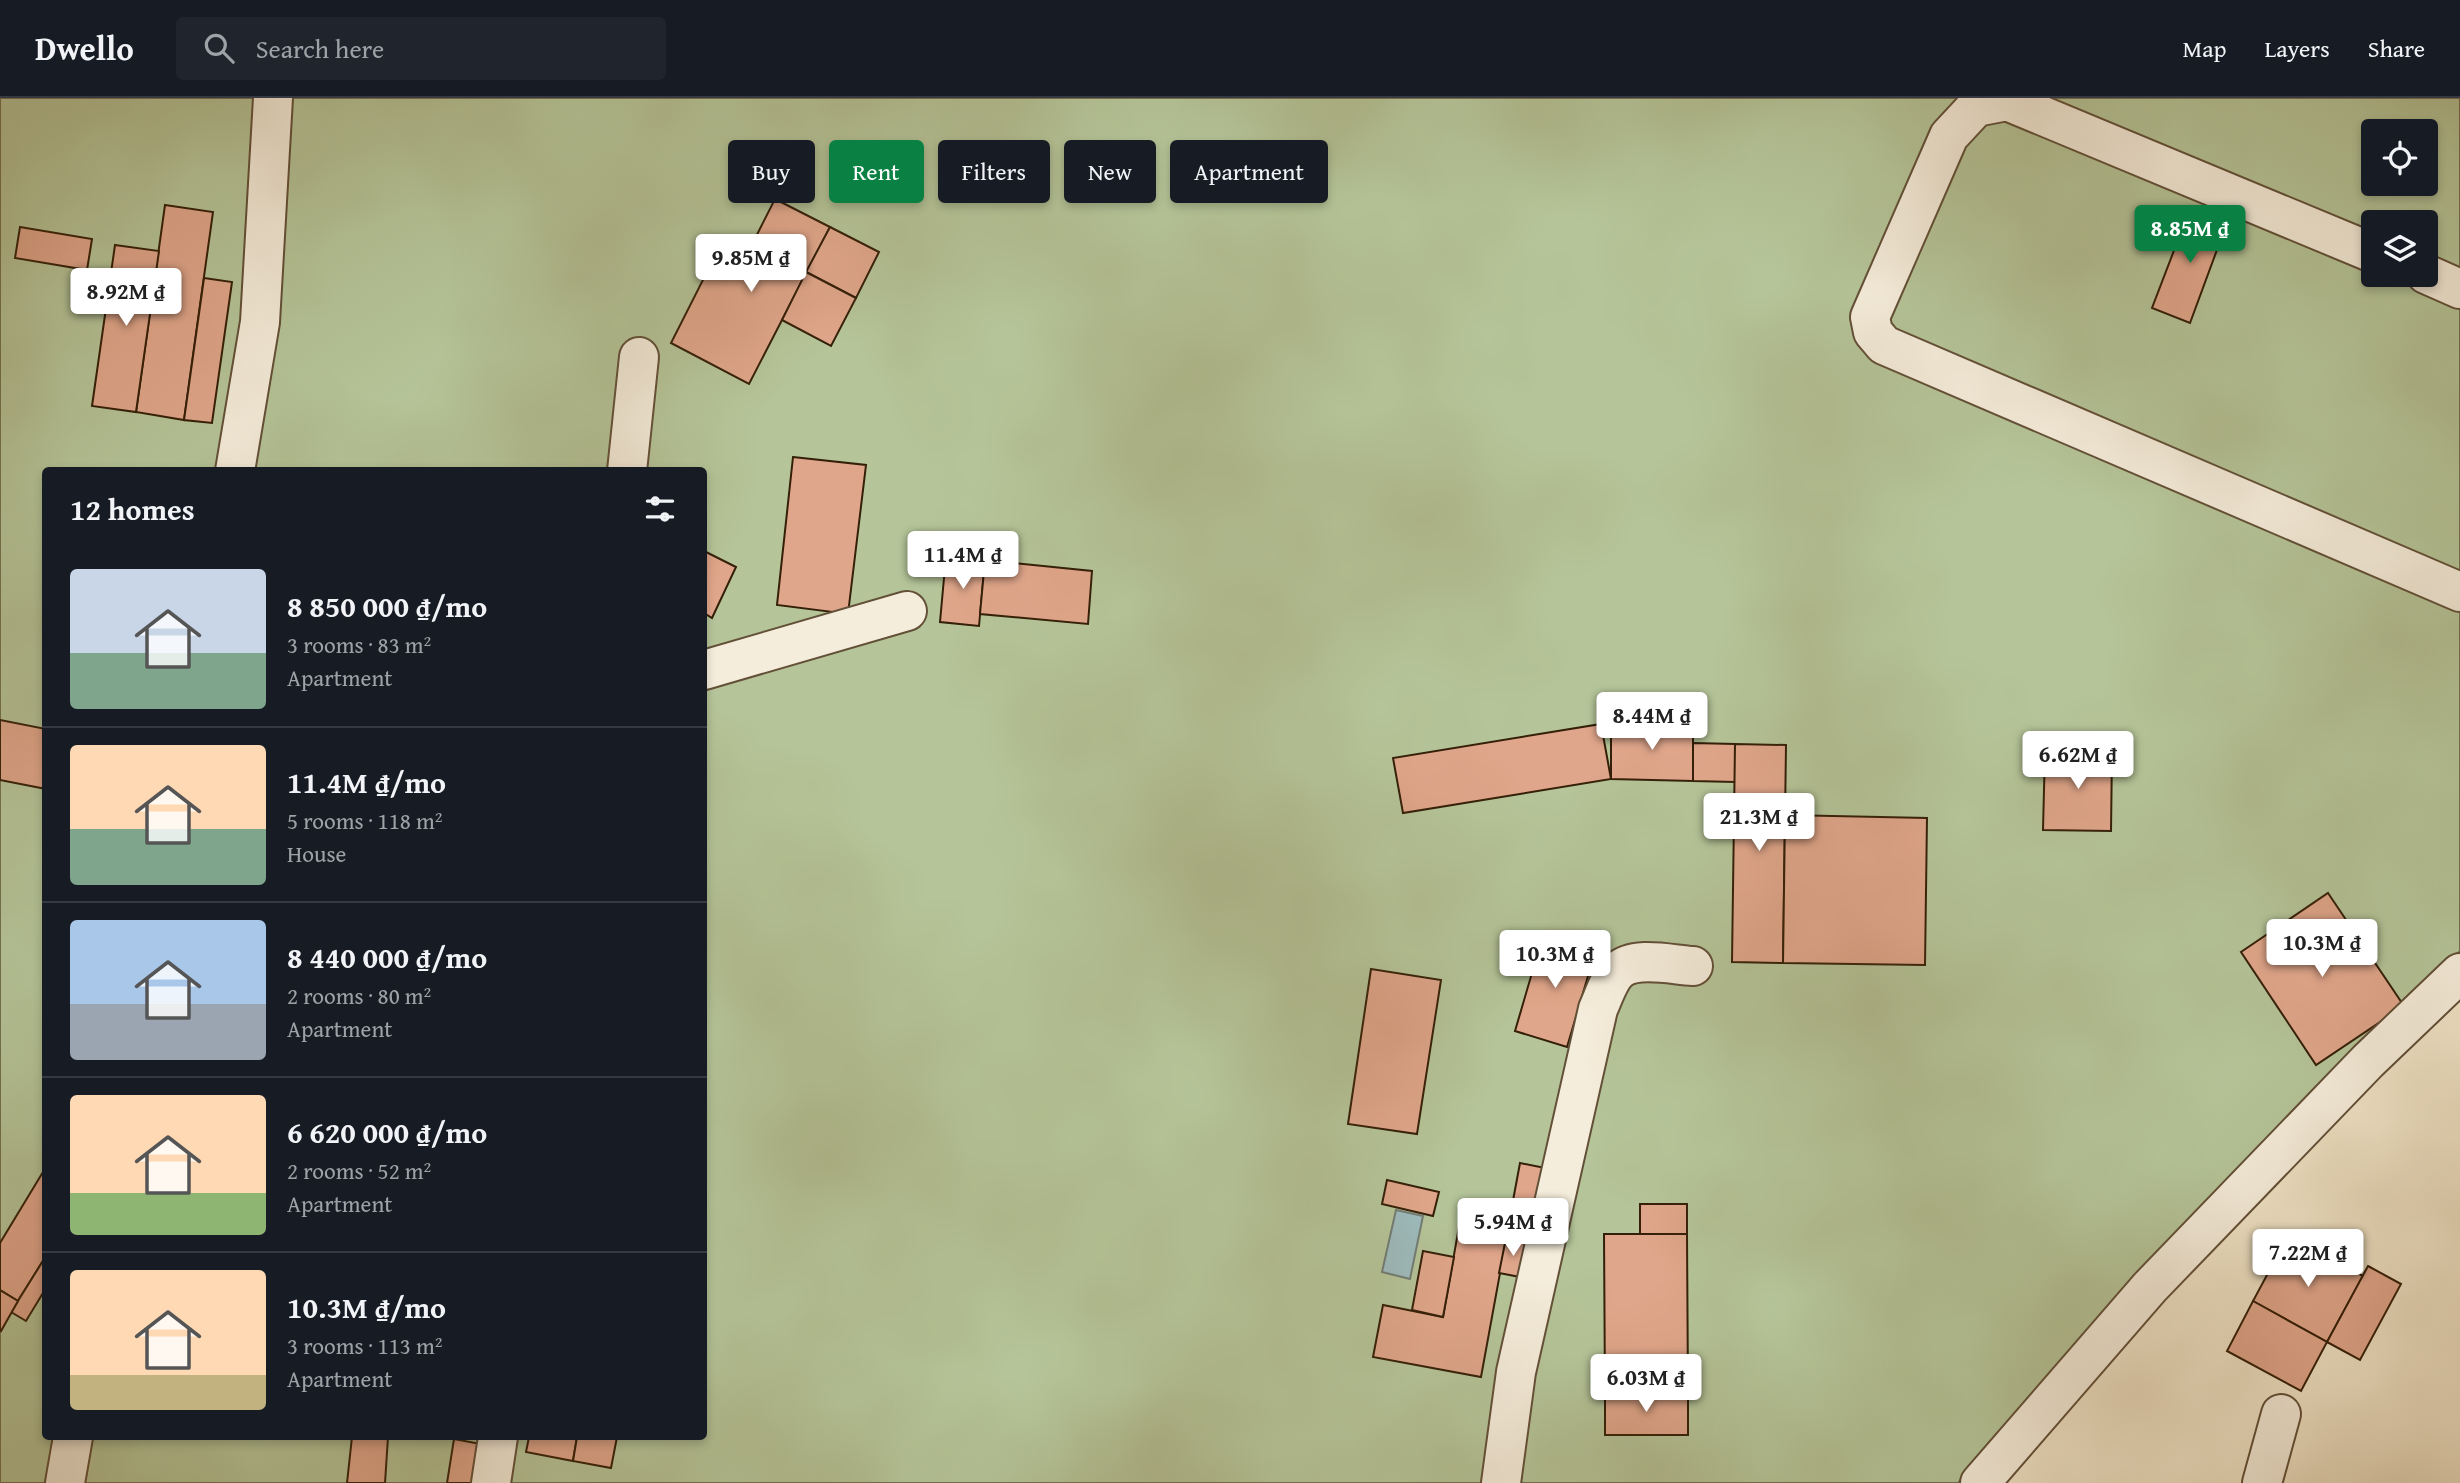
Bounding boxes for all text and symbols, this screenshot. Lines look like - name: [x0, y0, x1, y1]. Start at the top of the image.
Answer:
- search box: [176, 17, 666, 80]
- text: Dwello: [35, 24, 134, 72]
- icon: search: [200, 29, 238, 67]
- text: Search here: [256, 29, 384, 68]
- text: Map: [2183, 31, 2226, 66]
- text: Layers: [2264, 31, 2330, 66]
- text: Share: [2368, 31, 2425, 66]
- map controls: [2361, 119, 2438, 287]
- button: locate: [2361, 119, 2438, 196]
- chip: Buy: [728, 140, 815, 203]
- chip: Rent: [829, 140, 924, 203]
- chip: Filters: [938, 140, 1050, 203]
- chip: New: [1064, 140, 1156, 203]
- chip: Apartment: [1170, 140, 1328, 203]
- pin: 8.85M ₫: [2125, 206, 2255, 265]
- button: layers: [2361, 210, 2438, 287]
- text: 8.85M ₫: [2150, 211, 2230, 244]
- pin: 9.85M ₫: [686, 234, 816, 294]
- text: 9.85M ₫: [711, 240, 791, 273]
- pin: 8.92M ₫: [61, 268, 191, 328]
- text: 8.92M ₫: [86, 274, 166, 307]
- text: 12 homes: [70, 487, 195, 531]
- icon: filters: [641, 490, 679, 528]
- pin: 11.4M ₫: [898, 532, 1028, 591]
- text: 11.4M ₫: [923, 537, 1003, 570]
- text: 8 850 000 ₫/mo: [287, 584, 487, 628]
- icon: home: [126, 597, 210, 681]
- text: 3 rooms · 83 m²: [287, 628, 431, 661]
- text: Apartment: [287, 661, 392, 694]
- pin: 8.44M ₫: [1587, 692, 1717, 752]
- text: 8.44M ₫: [1612, 698, 1692, 731]
- pin: 6.62M ₫: [2013, 732, 2143, 791]
- text: 6.62M ₫: [2038, 737, 2118, 770]
- text: 11.4M ₫/mo: [287, 760, 446, 804]
- icon: home: [126, 773, 210, 857]
- pin: 21.3M ₫: [1694, 794, 1824, 853]
- text: 21.3M ₫: [1719, 799, 1799, 832]
- text: 5 rooms · 118 m²: [287, 804, 442, 837]
- text: House: [287, 837, 346, 870]
- pin: 10.3M ₫: [2257, 920, 2387, 979]
- text: 10.3M ₫: [2282, 925, 2362, 958]
- pin: 10.3M ₫: [1490, 930, 1620, 990]
- text: 8 440 000 ₫/mo: [287, 935, 487, 979]
- text: 10.3M ₫: [1515, 936, 1595, 969]
- icon: home: [126, 948, 210, 1032]
- text: 2 rooms · 80 m²: [287, 979, 431, 1012]
- text: Apartment: [287, 1012, 392, 1045]
- text: 6 620 000 ₫/mo: [287, 1110, 487, 1154]
- icon: home: [126, 1123, 210, 1207]
- text: 2 rooms · 52 m²: [287, 1154, 431, 1187]
- text: Apartment: [287, 1187, 392, 1220]
- pin: 5.94M ₫: [1448, 1198, 1578, 1258]
- text: 5.94M ₫: [1473, 1204, 1553, 1237]
- pin: 7.22M ₫: [2243, 1230, 2373, 1289]
- text: 7.22M ₫: [2268, 1235, 2348, 1268]
- text: 10.3M ₫/mo: [287, 1285, 446, 1329]
- icon: home: [126, 1298, 210, 1382]
- text: 3 rooms · 113 m²: [287, 1329, 442, 1362]
- pin: 6.03M ₫: [1581, 1354, 1711, 1414]
- text: 6.03M ₫: [1606, 1360, 1686, 1393]
- text: Apartment: [287, 1362, 392, 1395]

